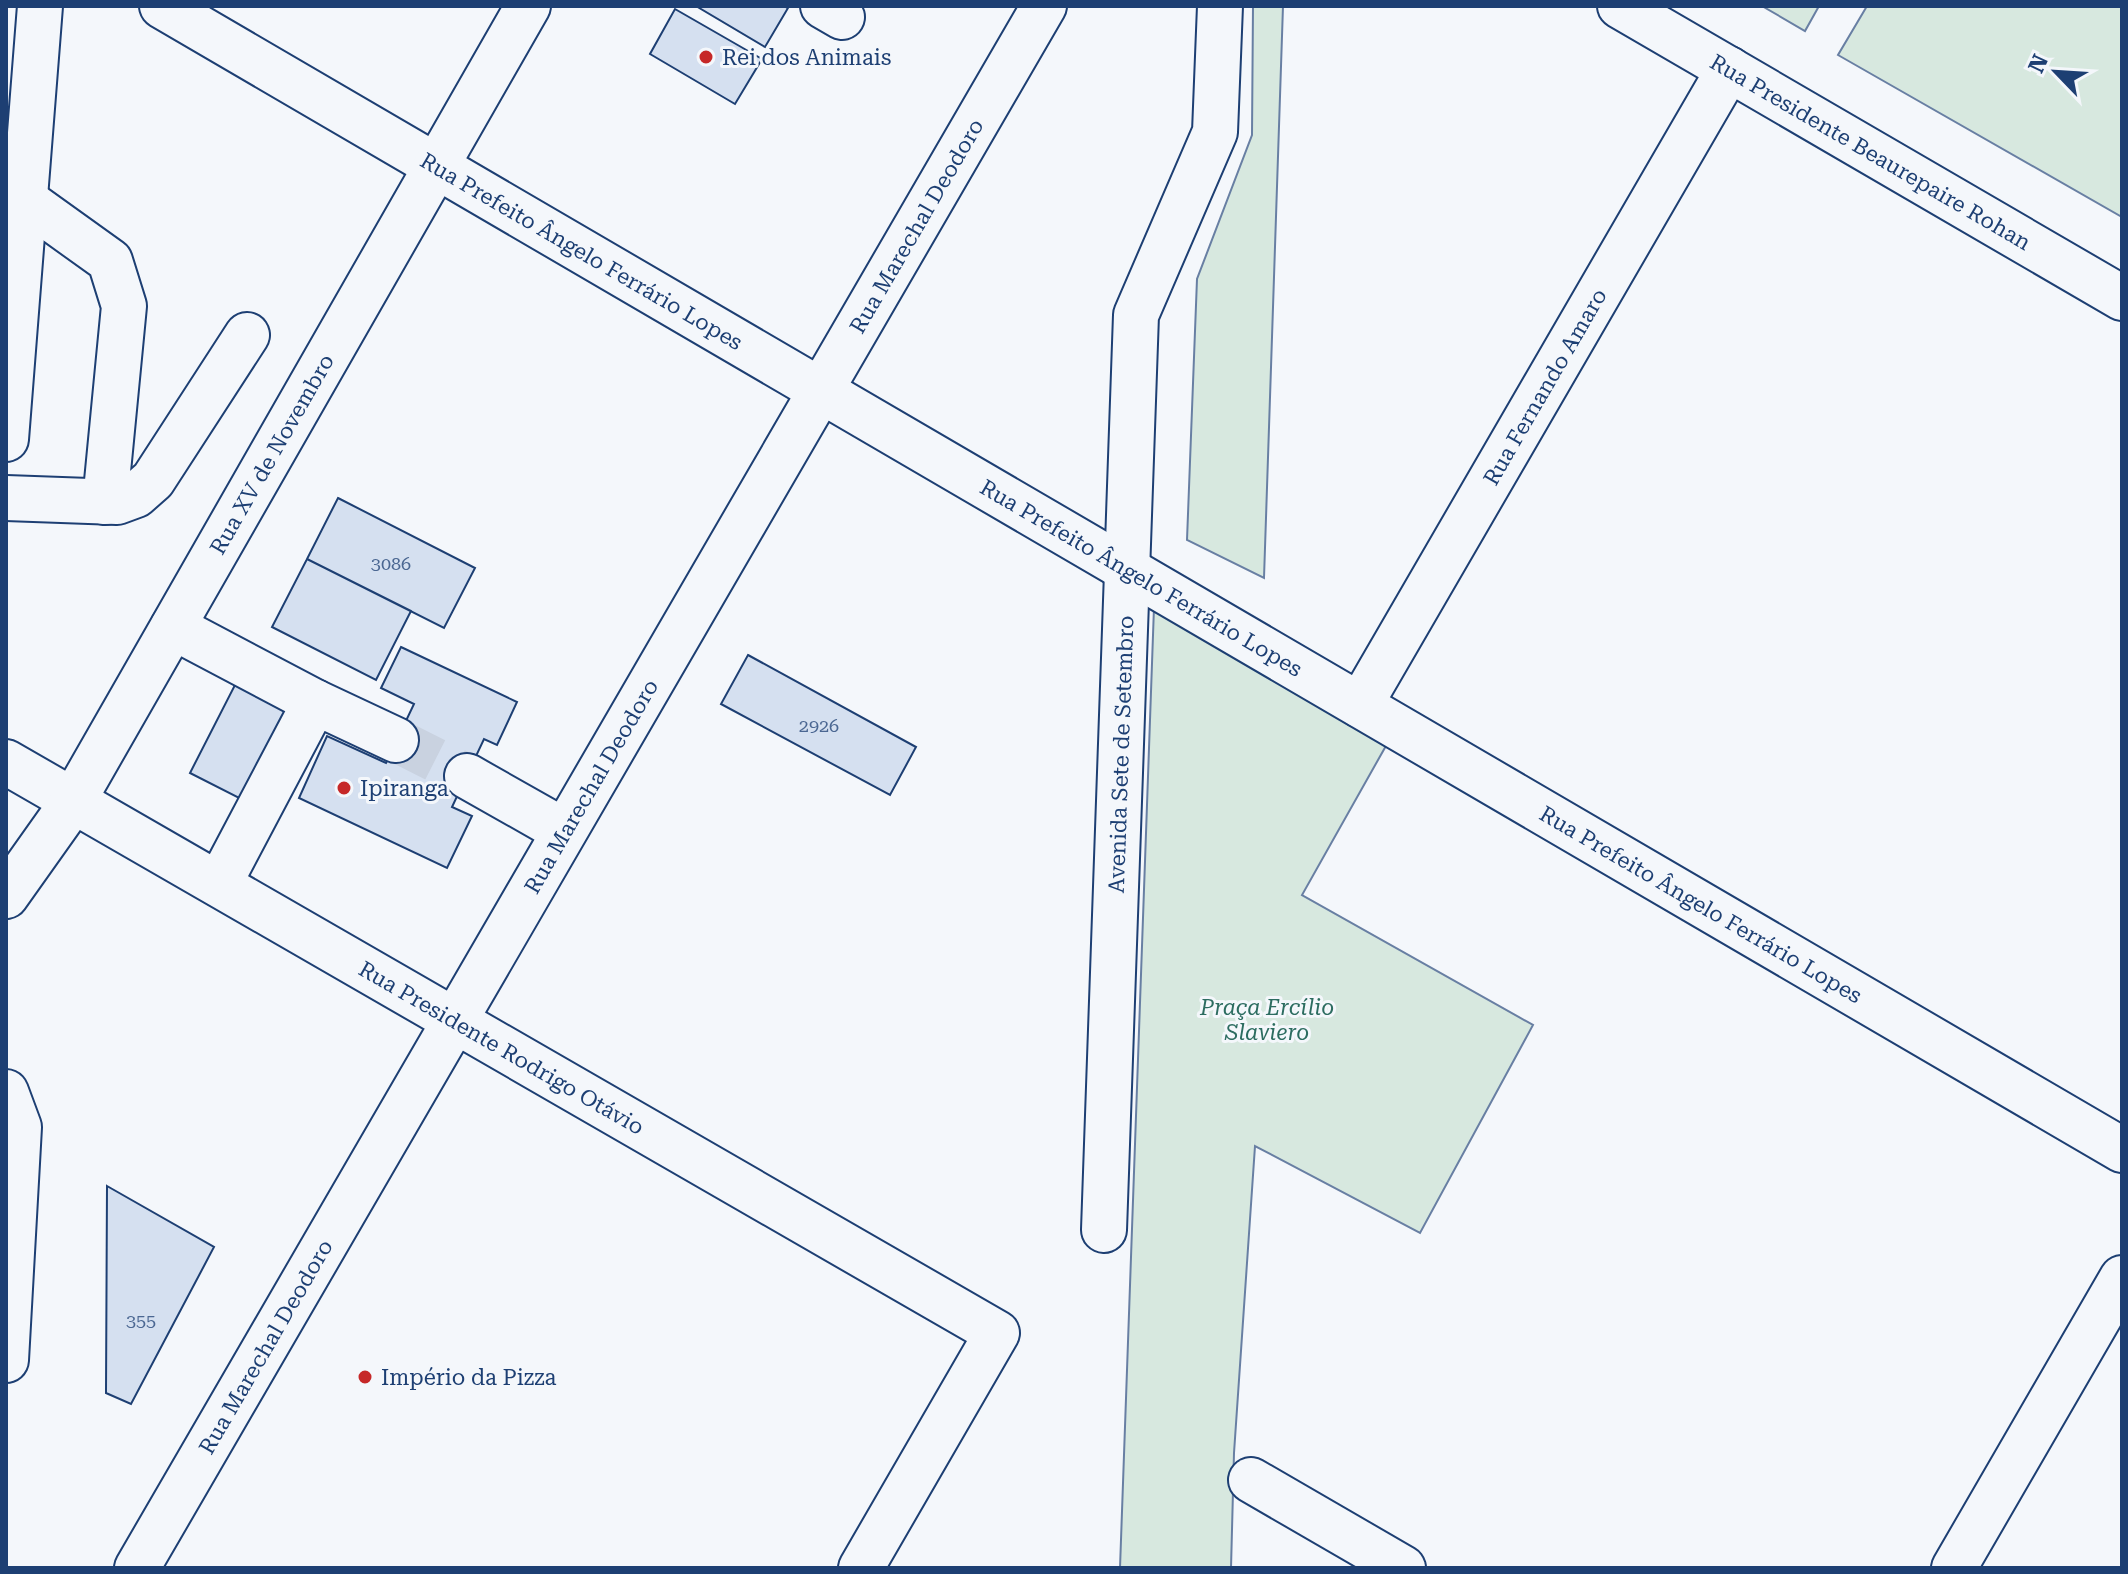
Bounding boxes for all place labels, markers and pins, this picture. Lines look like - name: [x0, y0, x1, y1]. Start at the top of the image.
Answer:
- place label: Rei dos Animais: [722, 45, 891, 70]
- marker: Rei dos Animais: [697, 48, 715, 66]
- place label: Ipiranga: [360, 776, 449, 801]
- marker: Ipiranga: [335, 779, 353, 797]
- place label: Império da Pizza: [381, 1365, 557, 1390]
- marker: Império da Pizza: [356, 1368, 374, 1386]

